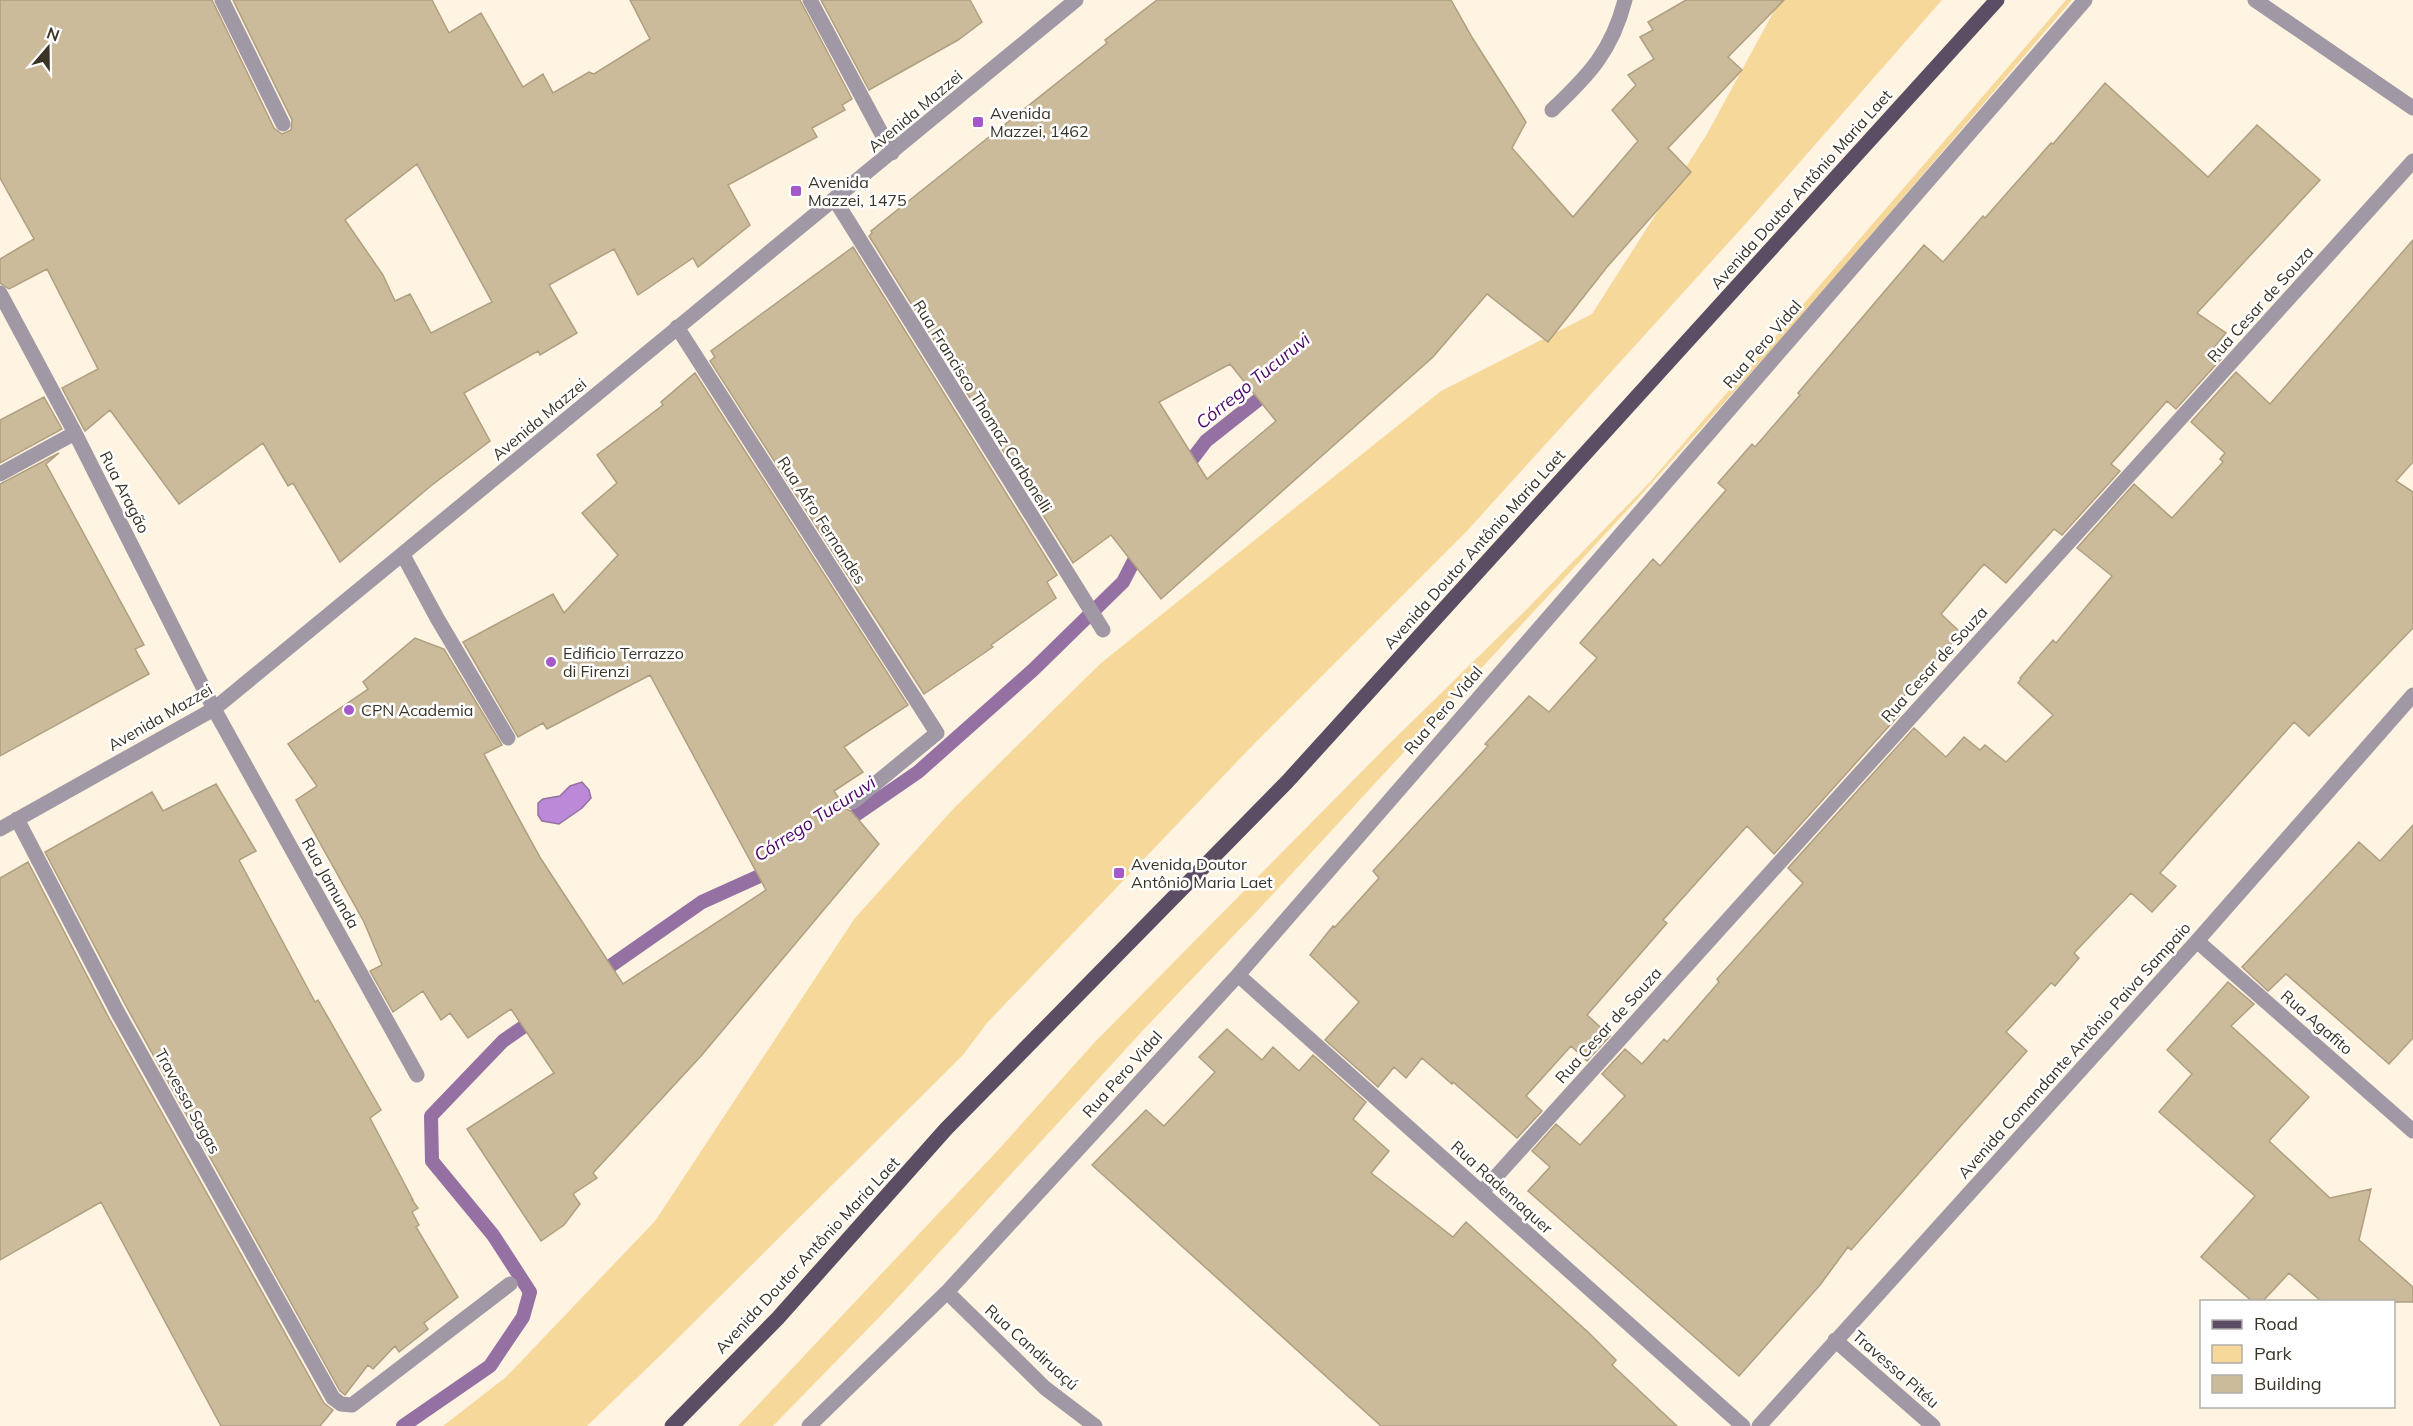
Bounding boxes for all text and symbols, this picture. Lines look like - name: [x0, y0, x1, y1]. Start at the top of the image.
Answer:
- north arrow: [18, 18, 78, 78]
- text: N: [44, 22, 62, 45]
- street label: Avenida Mazzei: [864, 66, 966, 156]
- street label: Avenida Doutor Antônio Maria Laet: [1706, 85, 1896, 293]
- place label: Avenida Mazzei, 1462: [990, 103, 1089, 141]
- marker: Avenida Mazzei, 1462: [971, 115, 985, 129]
- place label: Avenida Mazzei, 1475: [808, 172, 907, 210]
- marker: Avenida Mazzei, 1475: [789, 184, 803, 198]
- street label: Rua Cesar de Souza: [2203, 242, 2317, 366]
- street label: Rua Francisco Thomaz Carbonelli: [909, 296, 1057, 516]
- street label: Rua Pero Vidal: [1718, 296, 1806, 392]
- water label: Córrego Tucuruvi: [1191, 327, 1315, 434]
- street label: Avenida Mazzei: [488, 374, 590, 464]
- street label: Avenida Doutor Antônio Maria Laet: [1379, 445, 1569, 653]
- street label: Rua Aragão: [96, 448, 154, 536]
- street label: Rua Afro Fernandes: [773, 453, 871, 588]
- street label: Rua Cesar de Souza: [1877, 602, 1991, 726]
- place label: Edificio Terrazzo di Firenzi: [563, 643, 684, 681]
- marker: Edificio Terrazzo di Firenzi: [544, 655, 558, 669]
- street label: Rua Pero Vidal: [1399, 662, 1487, 758]
- street label: Avenida Mazzei: [104, 679, 216, 755]
- place label: CPN Academia: [361, 700, 473, 720]
- marker: CPN Academia: [342, 703, 356, 717]
- water label: Córrego Tucuruvi: [750, 770, 881, 867]
- street label: Rua Jamunda: [298, 834, 364, 932]
- place label: Avenida Doutor Antônio Maria Laet: [1131, 854, 1273, 892]
- marker: Avenida Doutor Antônio Maria Laet: [1112, 866, 1126, 880]
- street label: Avenida Comandante Antônio Paiva Sampaio: [1953, 918, 2195, 1182]
- street label: Rua Cesar de Souza: [1551, 963, 1665, 1087]
- street label: Rua Agafito: [2277, 985, 2357, 1059]
- street label: Rua Pero Vidal: [1078, 1026, 1166, 1122]
- street label: Travessa Sagas: [151, 1045, 225, 1157]
- street label: Rua Rademaquer: [1447, 1136, 1557, 1238]
- street label: Avenida Doutor Antônio Maria Laet: [710, 1152, 904, 1357]
- street label: Rua Candiruaçú: [981, 1300, 1083, 1394]
- legend: [2200, 1300, 2395, 1408]
- text: Road: [2254, 1312, 2298, 1335]
- street label: Travessa Pitéu: [1849, 1326, 1943, 1412]
- text: Park: [2254, 1342, 2293, 1365]
- text: Building: [2254, 1372, 2322, 1395]

